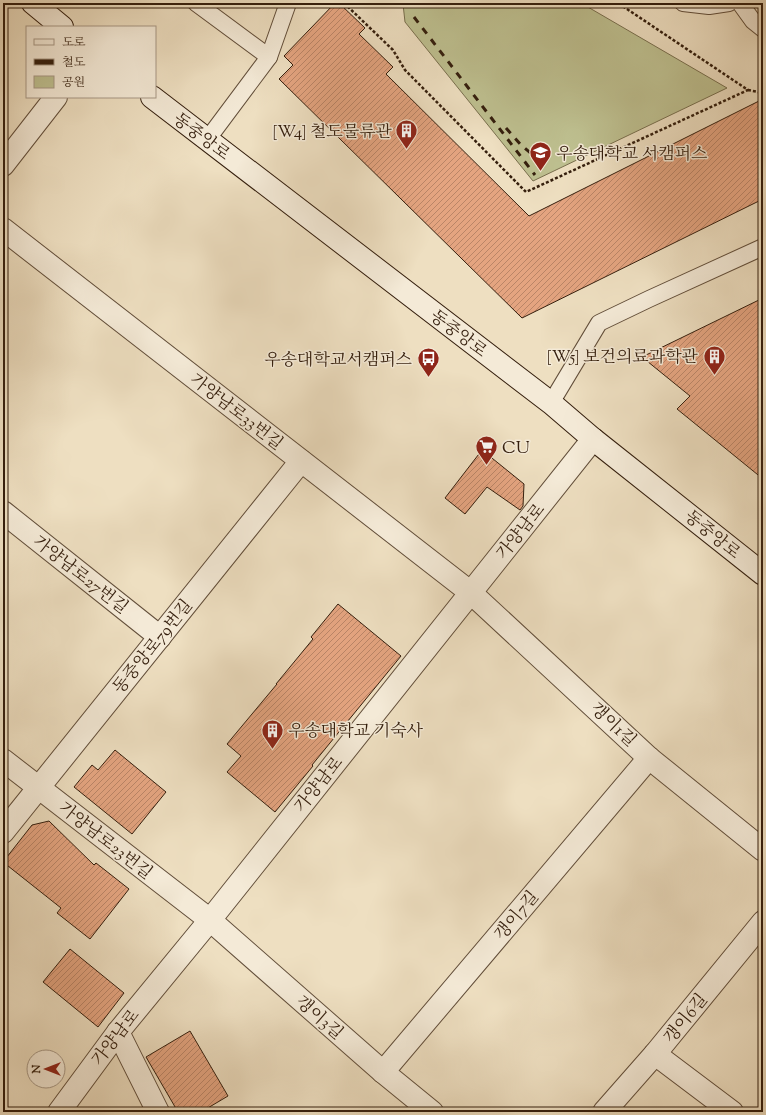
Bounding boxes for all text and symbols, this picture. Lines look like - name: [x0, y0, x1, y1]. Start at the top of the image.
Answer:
- legend: [26, 26, 156, 98]
- text: 도로: [62, 34, 86, 52]
- text: 철도: [62, 54, 86, 72]
- text: 공원: [62, 74, 85, 92]
- street label: 동중앙로: [167, 108, 235, 167]
- building icon: [W4] 철도물류관: [394, 118, 420, 151]
- place label: [W4] 철도물류관: [272, 121, 393, 145]
- school or university icon: 우송대학교 서캠퍼스: [528, 140, 554, 173]
- place label: 우송대학교 서캠퍼스: [556, 143, 708, 167]
- street label: 동중앙로: [424, 305, 492, 364]
- building icon: [W5] 보건의료과학관: [701, 343, 727, 376]
- bus stop icon: 우송대학교서캠퍼스: [415, 346, 441, 379]
- place label: [W5] 보건의료과학관: [547, 346, 699, 370]
- place label: 우송대학교서캠퍼스: [264, 349, 413, 373]
- street label: 가양남로33번길: [184, 369, 287, 457]
- supermarket icon: CU: [473, 434, 499, 467]
- place label: CU: [502, 437, 530, 461]
- street label: 가양남로: [492, 499, 552, 565]
- street label: 동중앙로: [679, 506, 745, 566]
- street label: 가양남로27번길: [27, 531, 132, 620]
- street label: 동중앙로79번길: [108, 595, 199, 699]
- street label: 갱이1길: [584, 698, 641, 753]
- building icon: 우송대학교 기숙사: [259, 717, 285, 750]
- place label: 우송대학교 기숙사: [288, 720, 424, 744]
- street label: 가양남로: [290, 752, 350, 818]
- street label: 가양남로23번길: [53, 797, 157, 886]
- street label: 갱이7길: [490, 886, 545, 946]
- street label: 갱이6길: [659, 989, 714, 1049]
- street label: 갱이3길: [290, 991, 348, 1046]
- street label: 가양남로: [87, 1005, 147, 1072]
- north arrow: [26, 1049, 66, 1089]
- text: N: [29, 1064, 45, 1074]

